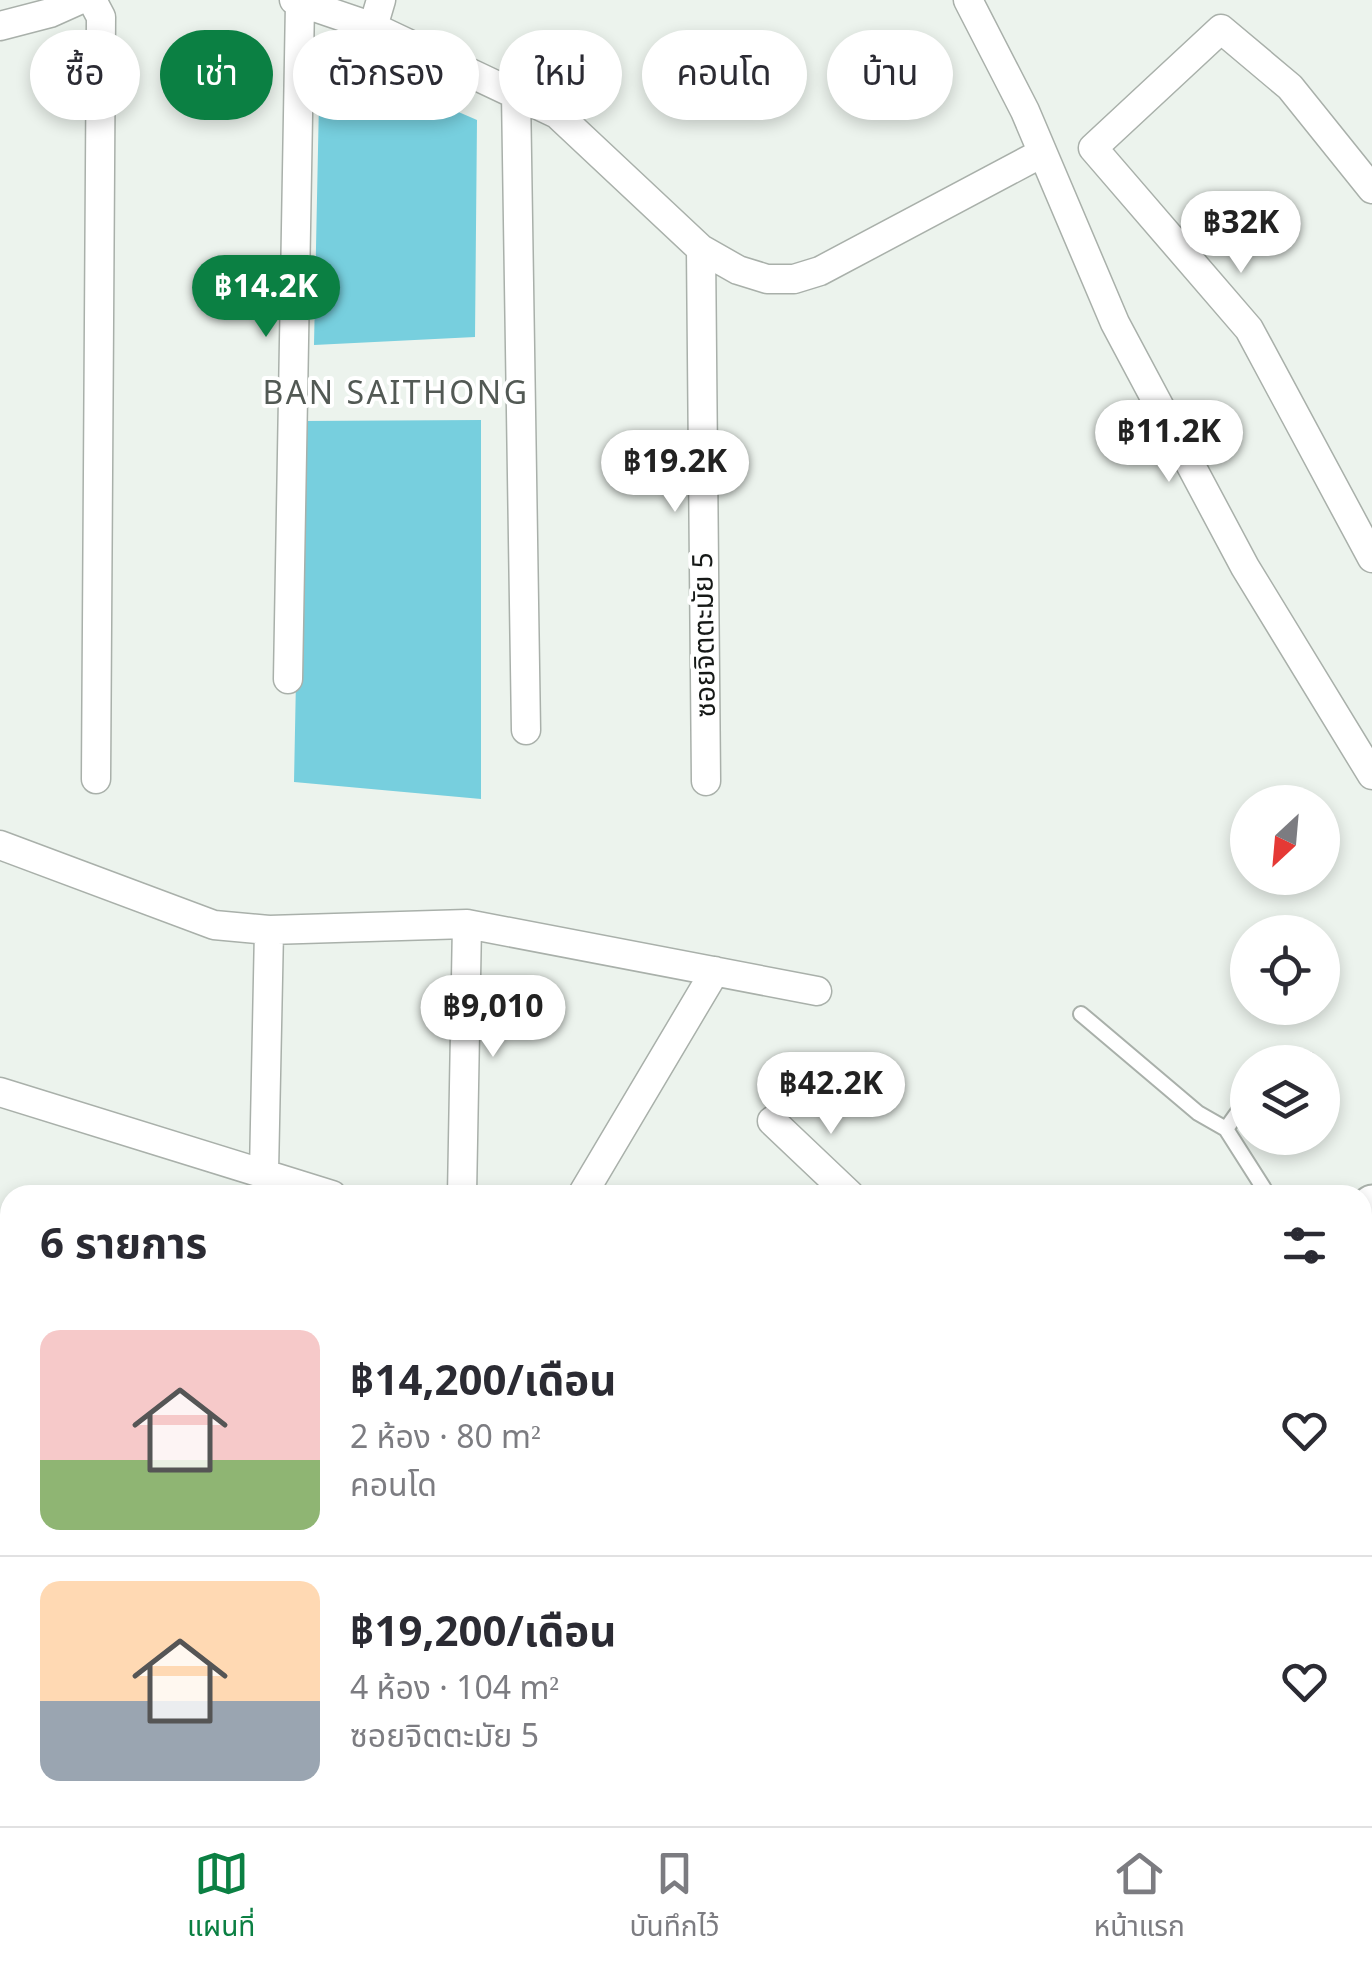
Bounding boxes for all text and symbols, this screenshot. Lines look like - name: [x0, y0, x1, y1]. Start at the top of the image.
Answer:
- chip: ซื้อ: [30, 30, 140, 120]
- chip: เช่า: [160, 30, 273, 120]
- chip: ตัวกรอง: [293, 30, 479, 120]
- chip: ใหม่: [499, 30, 622, 120]
- chip: คอนโด: [642, 30, 807, 120]
- chip: บ้าน: [827, 30, 953, 120]
- pin: ฿32K: [1182, 191, 1300, 276]
- text: ฿32K: [1203, 199, 1279, 247]
- pin: ฿14.2K: [185, 255, 347, 340]
- text: ฿14.2K: [214, 263, 318, 311]
- district label: BAN SAITHONG: [263, 370, 529, 418]
- pin: ฿11.2K: [1088, 400, 1250, 485]
- text: ฿11.2K: [1117, 408, 1221, 456]
- pin: ฿19.2K: [594, 430, 756, 515]
- text: ฿19.2K: [623, 438, 727, 486]
- street label: ซอยจิตตะมัย 5: [682, 552, 728, 718]
- north arrow: [1230, 785, 1340, 895]
- map controls: [1230, 785, 1340, 1155]
- button: locate: [1230, 915, 1340, 1025]
- pin: ฿9,010: [412, 975, 574, 1060]
- text: ฿9,010: [443, 983, 543, 1031]
- button: layers: [1230, 1045, 1340, 1155]
- pin: ฿42.2K: [750, 1052, 912, 1137]
- text: ฿42.2K: [779, 1060, 883, 1108]
- text: 6 รายการ: [40, 1213, 207, 1277]
- icon: filters: [1277, 1218, 1332, 1273]
- text: ฿14,200/เดือน: [350, 1350, 616, 1414]
- icon: home: [120, 1370, 240, 1490]
- icon: heart: [1277, 1403, 1332, 1458]
- text: 2 ห้อง · 80 m²: [350, 1414, 541, 1462]
- text: คอนโด: [350, 1462, 437, 1510]
- text: ฿19,200/เดือน: [350, 1601, 616, 1665]
- icon: home: [120, 1621, 240, 1741]
- icon: heart: [1277, 1654, 1332, 1709]
- text: 4 ห้อง · 104 m²: [350, 1665, 559, 1713]
- text: ซอยจิตตะมัย 5: [350, 1713, 539, 1761]
- tab: แผนที่: [187, 1846, 255, 1949]
- tab: บันทึกไว้: [630, 1846, 720, 1949]
- tab: หน้าแรก: [1094, 1846, 1185, 1949]

